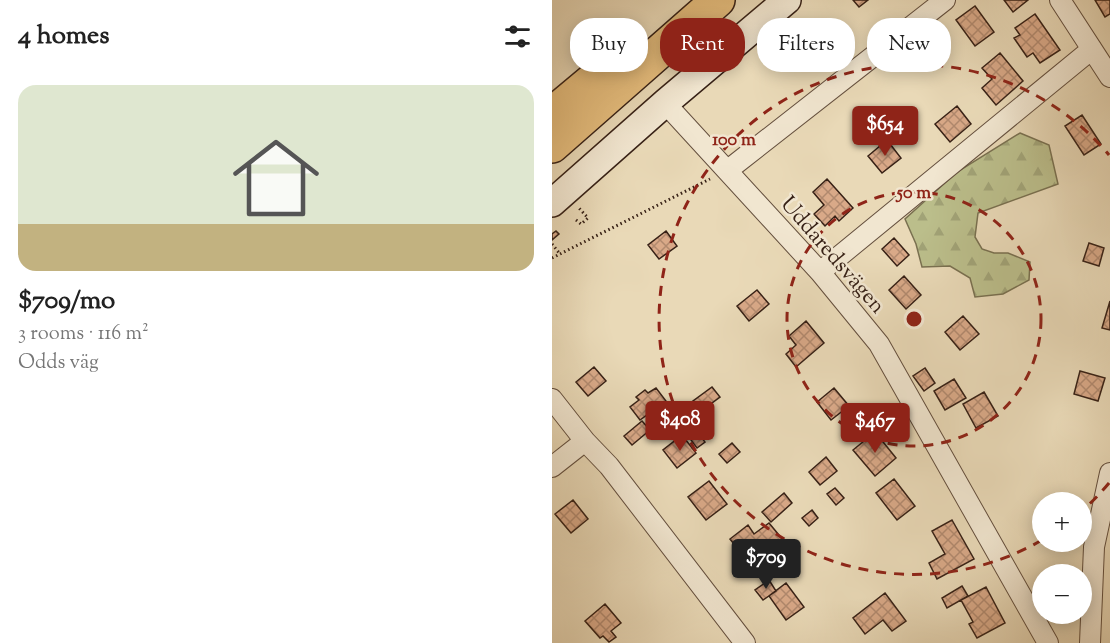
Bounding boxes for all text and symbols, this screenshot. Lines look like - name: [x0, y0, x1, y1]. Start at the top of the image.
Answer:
- text: 4 homes: [18, 18, 109, 55]
- chip: Buy: [570, 18, 648, 72]
- chip: Rent: [660, 18, 745, 72]
- chip: Filters: [757, 18, 855, 72]
- chip: New: [867, 18, 951, 72]
- icon: filters: [501, 20, 534, 53]
- pin: $654: [849, 106, 921, 157]
- text: $654: [866, 111, 904, 140]
- icon: home: [222, 124, 330, 232]
- text: 100 m: [712, 128, 756, 154]
- text: 50 m: [895, 181, 931, 207]
- street label: Uddaredsvägen: [771, 190, 892, 322]
- text: $709/mo: [18, 283, 115, 320]
- centre of rings: [904, 309, 924, 329]
- text: 3 rooms · 116 m²: [18, 320, 149, 349]
- text: Odds väg: [18, 349, 99, 378]
- pin: $408: [644, 401, 716, 452]
- pin: $467: [839, 403, 911, 454]
- text: $408: [659, 406, 701, 435]
- text: $467: [855, 408, 895, 437]
- map controls: [1032, 492, 1092, 624]
- button: +: [1032, 492, 1092, 552]
- pin: $709: [730, 539, 802, 590]
- text: $709: [746, 544, 786, 573]
- button: −: [1032, 564, 1092, 624]

